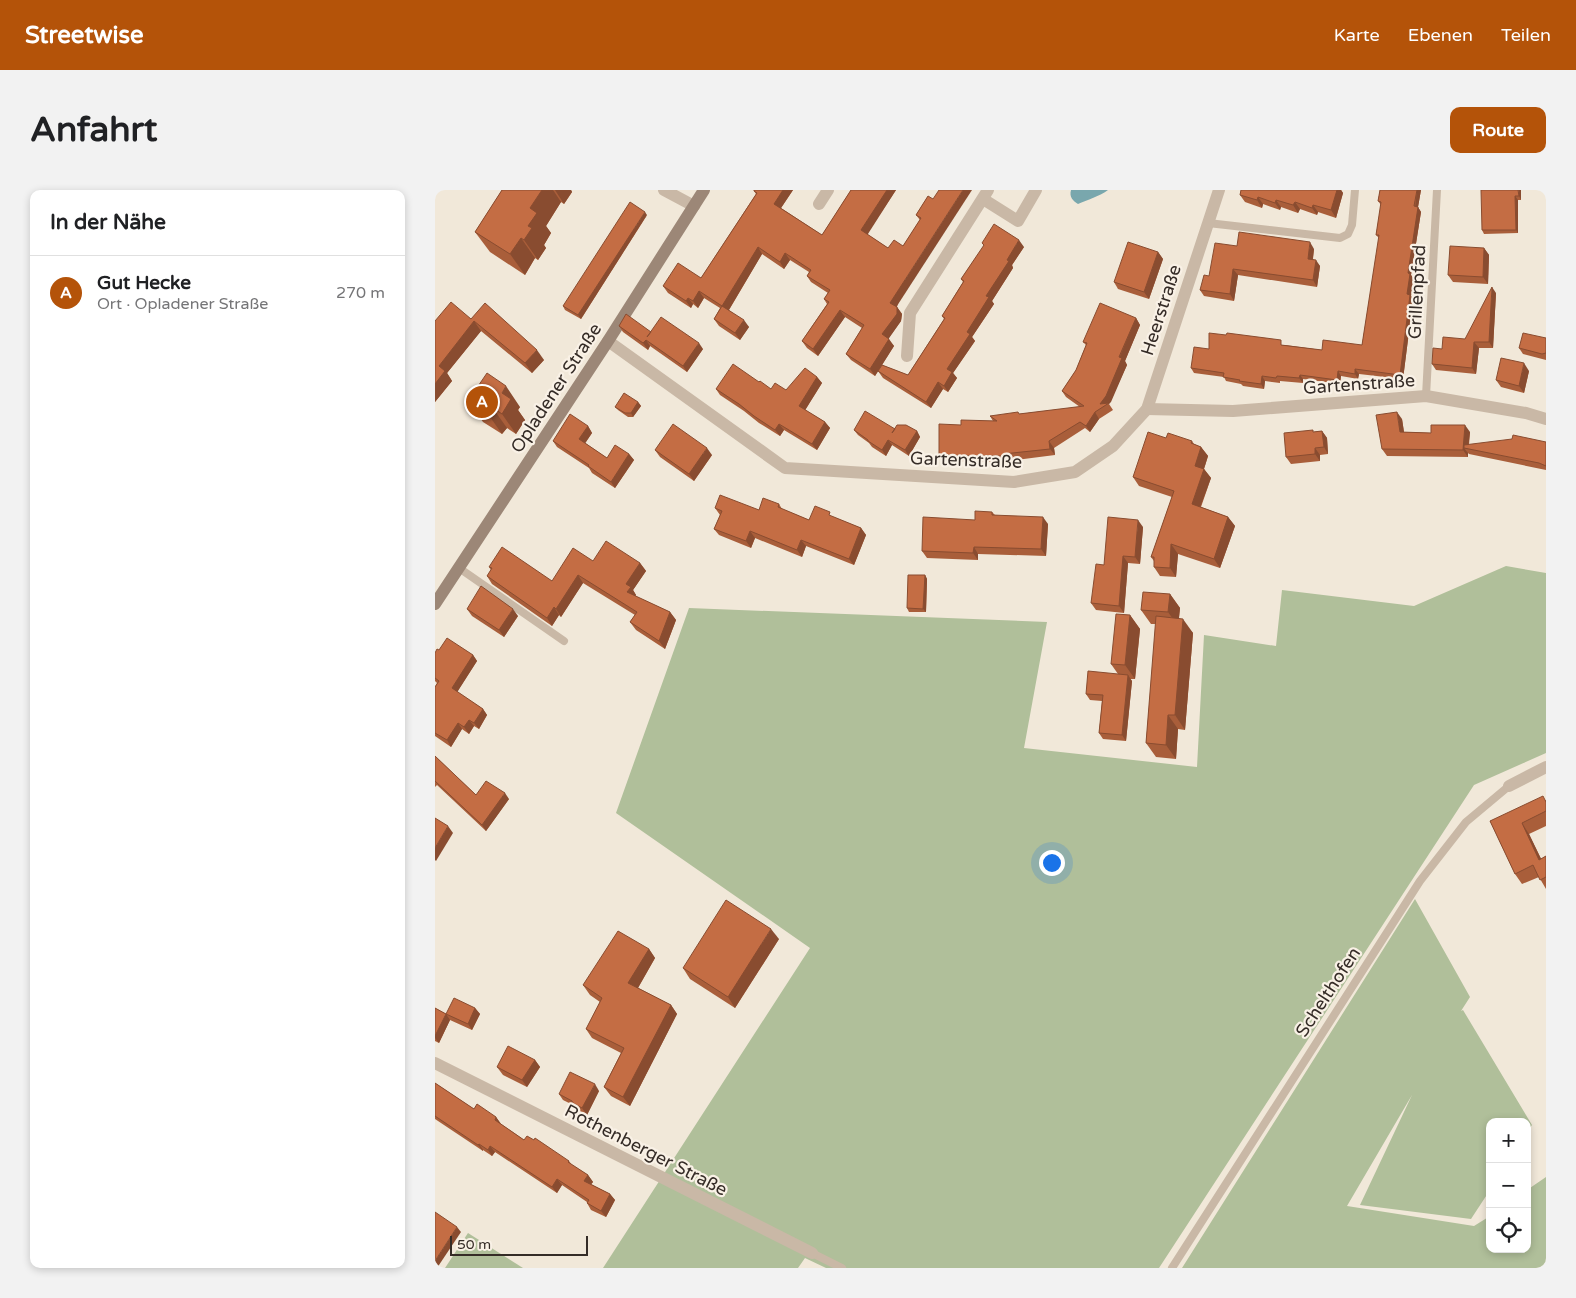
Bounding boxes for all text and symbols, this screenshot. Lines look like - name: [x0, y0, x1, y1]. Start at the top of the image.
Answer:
- text: Streetwise: [25, 21, 144, 50]
- text: Karte: [1334, 24, 1380, 46]
- text: Ebenen: [1408, 24, 1473, 46]
- text: Teilen: [1501, 24, 1551, 46]
- button: Route: [1450, 107, 1546, 153]
- text: Anfahrt: [30, 109, 157, 151]
- text: In der Nähe: [50, 210, 166, 235]
- street label: Grillenpfad: [1404, 244, 1430, 340]
- street label: Heerstraße: [1136, 262, 1186, 358]
- text: Gut Hecke: [97, 272, 191, 294]
- text: A: [60, 283, 72, 303]
- text: 270 m: [336, 283, 385, 303]
- text: Ort · Opladener Straße: [97, 294, 268, 314]
- street label: Opladener Straße: [506, 319, 606, 457]
- street label: Gartenstraße: [1302, 369, 1416, 399]
- pin: A: [466, 383, 498, 421]
- street label: Gartenstraße: [910, 447, 1022, 473]
- your location: [1039, 850, 1065, 876]
- street label: Schelthofen: [1291, 943, 1365, 1041]
- street label: Rothenberger Straße: [561, 1099, 731, 1201]
- map controls: [1486, 1118, 1531, 1253]
- button: +: [1486, 1118, 1531, 1163]
- button: −: [1486, 1163, 1531, 1208]
- button: locate: [1486, 1208, 1531, 1253]
- scale bar: [450, 1233, 587, 1256]
- text: 50 m: [457, 1236, 491, 1253]

